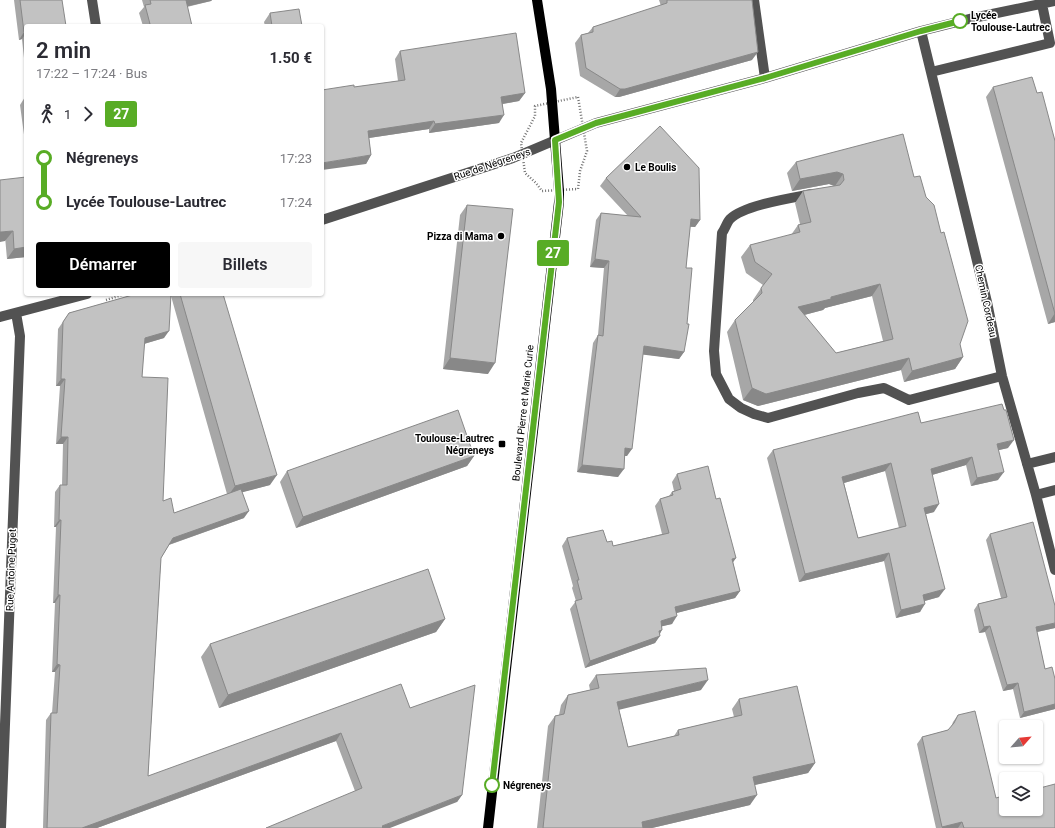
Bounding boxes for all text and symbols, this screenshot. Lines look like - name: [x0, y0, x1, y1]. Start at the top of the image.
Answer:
- place label: Lycée Toulouse-Lautrec: [971, 10, 1050, 33]
- marker: Lycée Toulouse-Lautrec: [952, 13, 968, 29]
- text: 2 min: [36, 38, 91, 63]
- text: 1.50 €: [269, 49, 312, 67]
- text: 17:22 – 17:24 · Bus: [36, 66, 148, 81]
- icon: walk: [36, 103, 58, 125]
- icon: forward: [77, 103, 99, 125]
- text: 27: [113, 106, 129, 122]
- text: 1: [64, 107, 71, 122]
- street label: Rue de Négreneys: [452, 146, 532, 182]
- text: Négreneys: [66, 149, 138, 167]
- text: 17:23: [280, 151, 312, 166]
- marker: Le Boulis: [622, 162, 632, 172]
- place label: Le Boulis: [635, 162, 676, 173]
- text: Lycée Toulouse-Lautrec: [66, 193, 226, 211]
- text: 17:24: [280, 195, 312, 210]
- place label: Pizza di Mama: [427, 231, 494, 242]
- marker: Pizza di Mama: [496, 231, 506, 241]
- line badge: 27: [535, 240, 571, 266]
- button: Démarrer: [36, 242, 170, 288]
- button: Billets: [178, 242, 312, 288]
- text: 27: [545, 245, 561, 261]
- street label: Chemin Cordeau: [973, 264, 999, 338]
- street label: Boulevard Pierre et Marie Curie: [510, 344, 536, 482]
- place label: Toulouse-Lautrec Négreneys: [415, 433, 494, 456]
- marker: Toulouse-Lautrec Négreneys: [497, 439, 507, 449]
- street label: Rue Antoine Puget: [4, 529, 18, 611]
- north arrow: [999, 720, 1043, 764]
- map controls: [999, 720, 1043, 816]
- button: layers: [999, 772, 1043, 816]
- marker: Négreneys: [484, 777, 500, 793]
- place label: Négreneys: [503, 780, 551, 791]

